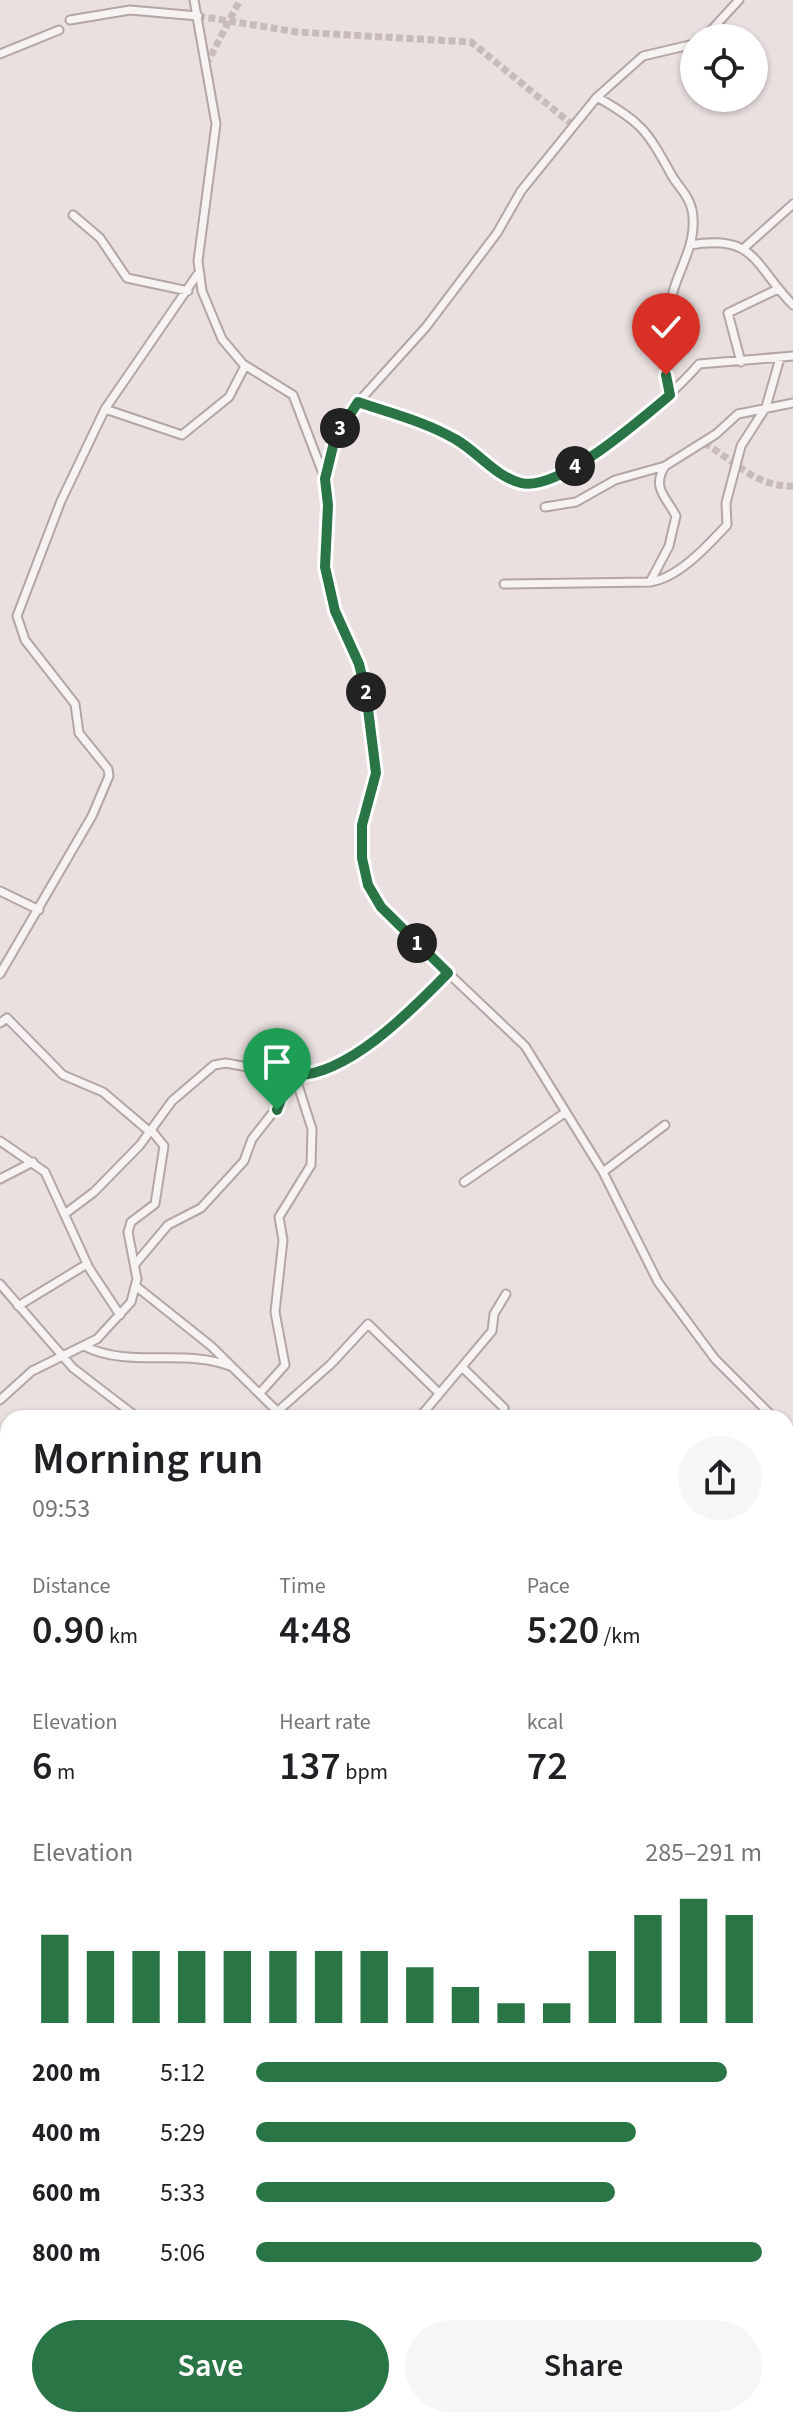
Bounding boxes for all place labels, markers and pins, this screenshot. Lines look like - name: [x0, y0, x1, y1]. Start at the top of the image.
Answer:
- pin: [632, 293, 700, 375]
- pin: 3: [320, 408, 360, 448]
- pin: 4: [555, 446, 595, 486]
- pin: 2: [346, 672, 386, 712]
- pin: 1: [397, 923, 437, 963]
- pin: [243, 1028, 311, 1110]

